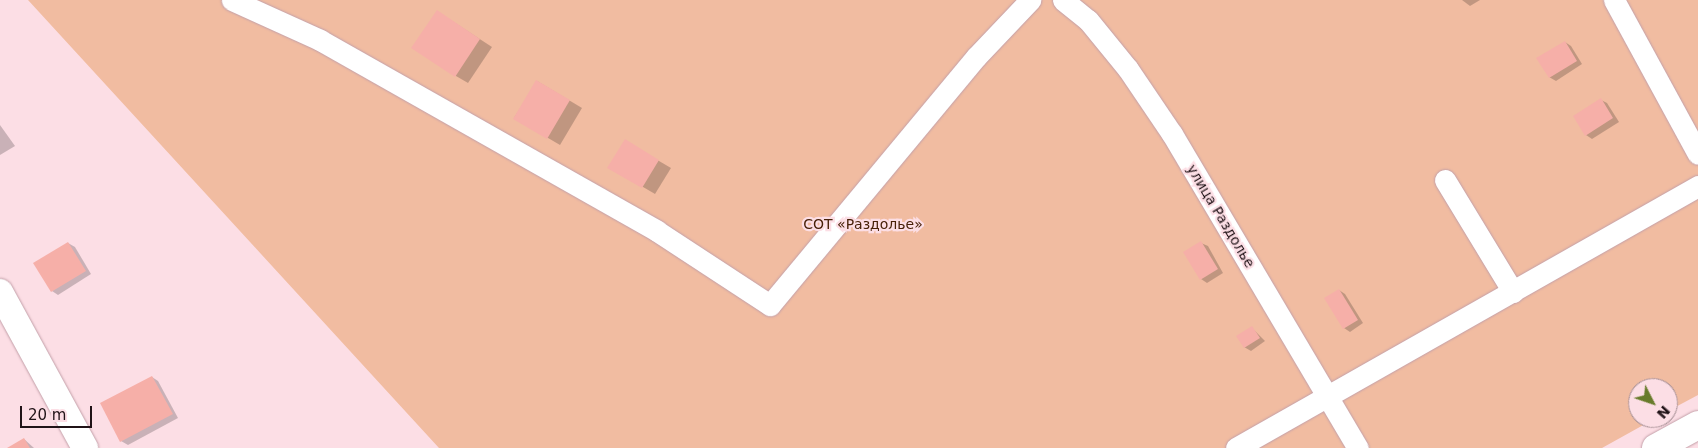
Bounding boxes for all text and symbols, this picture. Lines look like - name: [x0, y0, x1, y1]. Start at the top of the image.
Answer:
- street label: улица Раздолье: [1184, 161, 1258, 271]
- park label: СОТ «Раздолье»: [803, 216, 923, 232]
- north arrow: [1628, 378, 1678, 428]
- scale bar: [22, 396, 95, 428]
- text: N: [1654, 403, 1673, 422]
- text: 20 m: [28, 406, 66, 424]

